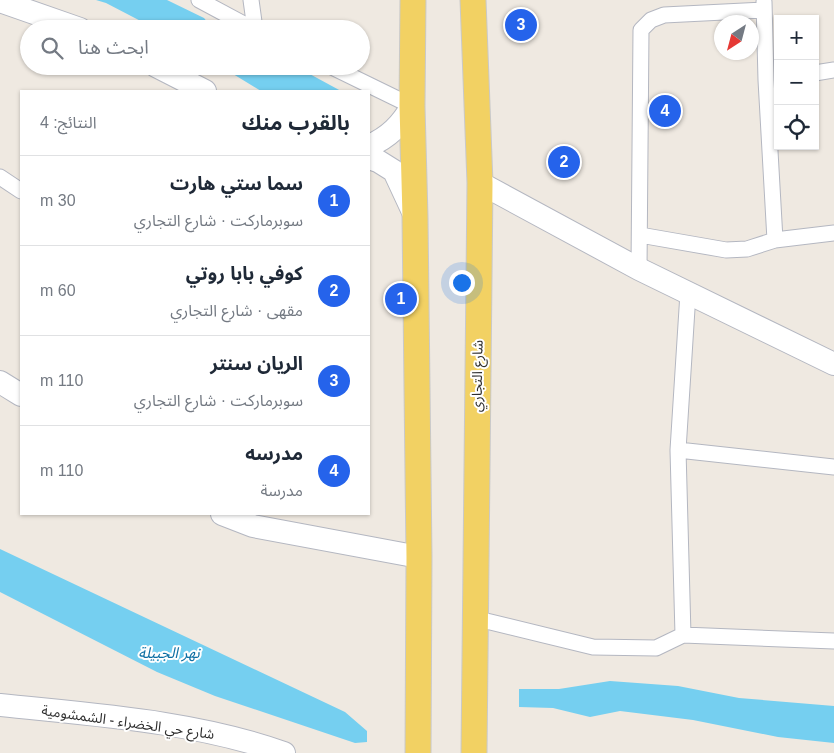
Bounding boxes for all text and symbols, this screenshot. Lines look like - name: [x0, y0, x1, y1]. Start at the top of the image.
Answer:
- pin: 3: [505, 6, 537, 44]
- north arrow: [714, 15, 759, 60]
- map controls: [774, 15, 819, 150]
- button: +: [774, 15, 819, 60]
- search box: [20, 20, 370, 75]
- icon: search: [38, 34, 66, 62]
- text: ابحث هنا: [78, 37, 149, 58]
- button: −: [774, 60, 819, 105]
- pin: 4: [649, 92, 681, 130]
- button: locate: [774, 105, 819, 150]
- text: بالقرب منك: [242, 111, 350, 134]
- text: النتائج: 4: [40, 114, 97, 131]
- pin: 2: [548, 143, 580, 181]
- text: سما ستي هارت: [170, 173, 303, 194]
- text: 30 m: [40, 192, 76, 209]
- text: 1: [330, 192, 338, 209]
- text: سوبرماركت · شارع التجاري: [134, 212, 303, 229]
- text: كوفي بابا روتي: [186, 263, 303, 284]
- your location: [449, 270, 475, 296]
- pin: 1: [385, 280, 417, 318]
- text: 60 m: [40, 282, 76, 299]
- text: 2: [330, 282, 338, 299]
- text: مقهى · شارع التجاري: [170, 302, 303, 319]
- street label: شارع التجاري: [468, 340, 489, 412]
- text: الريان سنتر: [210, 353, 303, 374]
- text: 110 m: [40, 372, 83, 389]
- text: 3: [330, 372, 338, 389]
- text: سوبرماركت · شارع التجاري: [134, 392, 303, 409]
- text: مدرسه: [245, 443, 303, 464]
- text: 110 m: [40, 462, 83, 479]
- text: 4: [330, 462, 338, 479]
- text: مدرسة: [260, 482, 303, 499]
- water label: نهر الجبيلة: [138, 644, 201, 662]
- street label: شارع حي الخضراء - الشمشومية: [40, 702, 215, 745]

